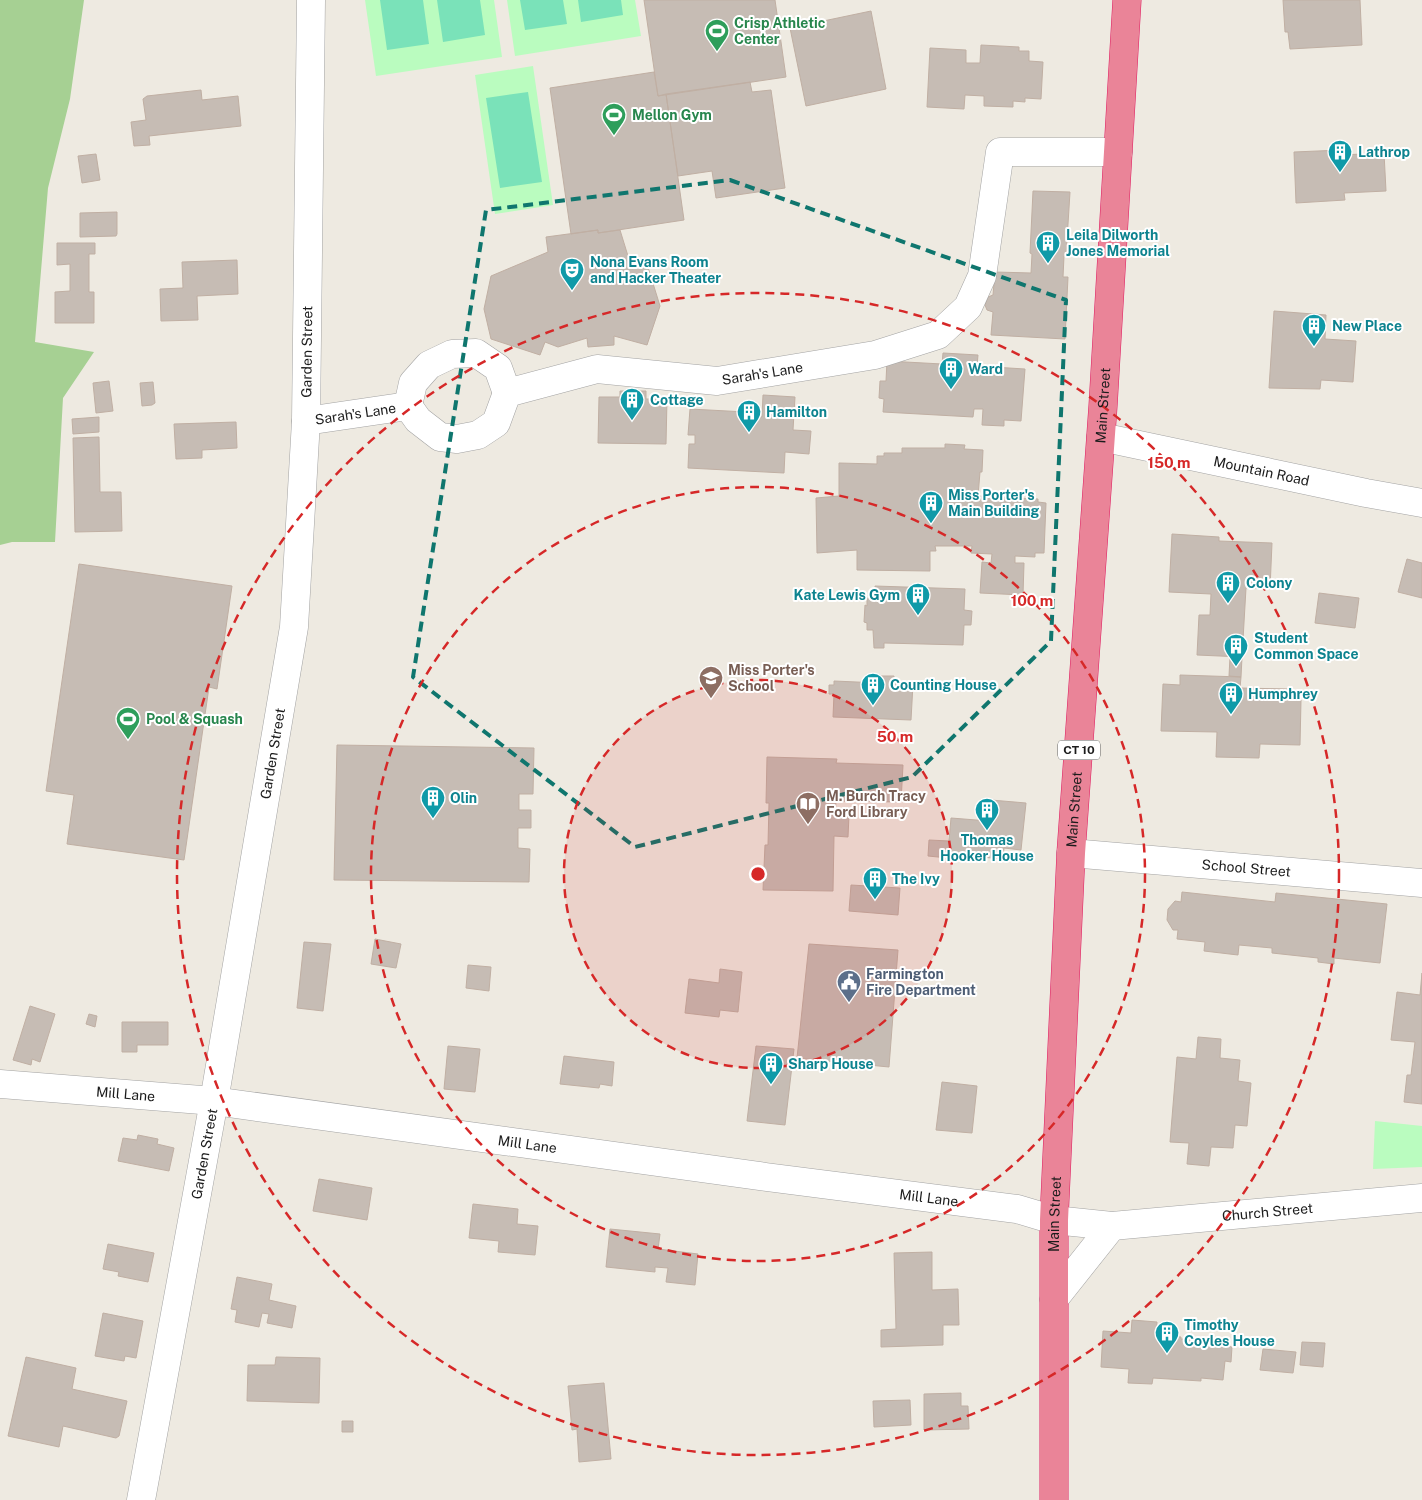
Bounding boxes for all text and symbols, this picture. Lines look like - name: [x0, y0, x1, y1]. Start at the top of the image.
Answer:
- place label: Crisp Athletic Center: [734, 15, 826, 47]
- sports icon: Crisp Athletic Center: [704, 18, 730, 52]
- sports icon: Mellon Gym: [601, 102, 627, 136]
- place label: Mellon Gym: [632, 107, 712, 123]
- building icon: Lathrop: [1327, 139, 1353, 173]
- place label: Lathrop: [1358, 144, 1410, 160]
- place label: Leila Dilworth Jones Memorial: [1066, 227, 1170, 259]
- building icon: Leila Dilworth Jones Memorial: [1035, 230, 1061, 264]
- place label: Nona Evans Room and Hacker Theater: [590, 254, 721, 286]
- theatre icon: Nona Evans Room and Hacker Theater: [559, 257, 585, 291]
- street label: Garden Street: [298, 306, 315, 398]
- building icon: New Place: [1301, 313, 1327, 347]
- place label: New Place: [1332, 318, 1402, 334]
- building icon: Ward: [938, 356, 964, 390]
- street label: Sarah's Lane: [721, 359, 804, 388]
- place label: Ward: [968, 361, 1003, 377]
- street label: Main Street: [1092, 367, 1113, 444]
- building icon: Cottage: [619, 387, 645, 421]
- place label: Cottage: [650, 392, 704, 408]
- building icon: Hamilton: [736, 399, 762, 433]
- street label: Sarah's Lane: [314, 400, 397, 428]
- place label: Hamilton: [766, 404, 827, 420]
- street label: Mountain Road: [1212, 453, 1311, 489]
- text: 150 m: [1147, 454, 1191, 471]
- place label: Miss Porter's Main Building: [948, 487, 1040, 519]
- building icon: Miss Porter's Main Building: [918, 490, 944, 524]
- building icon: Colony: [1215, 570, 1241, 604]
- place label: Colony: [1246, 575, 1292, 591]
- building icon: Kate Lewis Gym: [905, 582, 931, 616]
- place label: Kate Lewis Gym: [794, 587, 900, 603]
- text: 100 m: [1011, 592, 1053, 609]
- place label: Student Common Space: [1254, 630, 1359, 662]
- building icon: Student Common Space: [1223, 633, 1249, 667]
- place label: Miss Porter's School: [728, 662, 815, 694]
- school or university icon: Miss Porter's School: [698, 665, 724, 699]
- building icon: Counting House: [860, 672, 886, 706]
- place label: Counting House: [890, 677, 997, 693]
- building icon: Humphrey: [1218, 681, 1244, 715]
- place label: Humphrey: [1248, 686, 1318, 702]
- sports icon: Pool & Squash: [115, 706, 141, 740]
- street label: Garden Street: [257, 707, 288, 800]
- place label: Pool & Squash: [146, 711, 243, 727]
- text: 50 m: [877, 728, 913, 745]
- road number: CT 10: [1058, 740, 1100, 760]
- street label: Main Street: [1063, 771, 1085, 848]
- building icon: Olin: [420, 785, 446, 819]
- place label: M. Burch Tracy Ford Library: [826, 788, 926, 820]
- place label: Olin: [450, 790, 477, 806]
- library icon: M. Burch Tracy Ford Library: [795, 791, 821, 825]
- building icon: Thomas Hooker House: [974, 797, 1000, 831]
- place label: Thomas Hooker House: [940, 832, 1034, 864]
- street label: School Street: [1201, 856, 1292, 880]
- centre of rings: [749, 865, 767, 883]
- building icon: The Ivy: [862, 866, 888, 900]
- place label: The Ivy: [892, 871, 940, 887]
- place label: Farmington Fire Department: [866, 966, 976, 998]
- public building icon: Farmington Fire Department: [836, 969, 862, 1003]
- building icon: Sharp House: [758, 1051, 784, 1085]
- place label: Sharp House: [788, 1056, 874, 1072]
- street label: Mill Lane: [95, 1084, 156, 1104]
- street label: Garden Street: [188, 1107, 221, 1200]
- street label: Mill Lane: [497, 1132, 558, 1156]
- street label: Main Street: [1046, 1176, 1064, 1252]
- street label: Mill Lane: [898, 1186, 959, 1209]
- street label: Church Street: [1221, 1200, 1314, 1224]
- place label: Timothy Coyles House: [1184, 1317, 1275, 1349]
- building icon: Timothy Coyles House: [1154, 1320, 1180, 1354]

